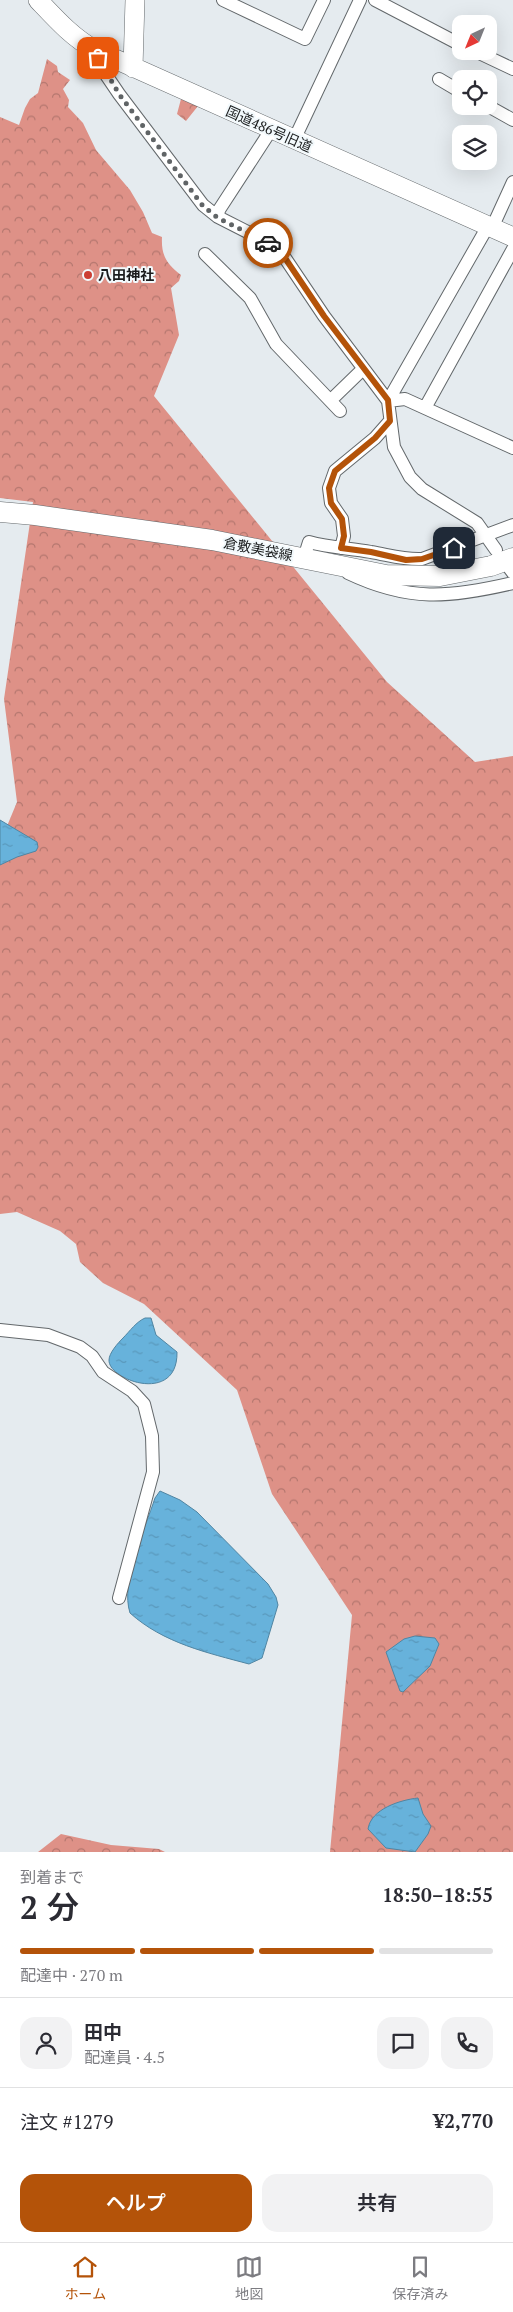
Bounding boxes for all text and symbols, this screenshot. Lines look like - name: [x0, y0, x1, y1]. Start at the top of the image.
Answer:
- north arrow: [452, 15, 498, 60]
- map controls: [452, 15, 497, 170]
- pin: [77, 37, 119, 79]
- icon: bag: [84, 44, 112, 72]
- button: locate: [452, 70, 497, 115]
- street label: 国道486号旧道: [223, 101, 315, 156]
- button: layers: [452, 125, 497, 170]
- courier: [243, 218, 293, 268]
- icon: car: [254, 229, 282, 257]
- place label: 八田神社: [98, 265, 154, 284]
- marker: 八田神社: [82, 269, 94, 281]
- pin: [433, 527, 475, 569]
- street label: 倉敷美袋線: [222, 533, 294, 565]
- icon: home: [440, 534, 468, 562]
- text: 到着まで: [20, 1866, 84, 1888]
- text: 18:50–18:55: [382, 1882, 493, 1907]
- text: 2 分: [20, 1886, 79, 1928]
- text: 配達中 · 270 m: [20, 1964, 123, 1986]
- button: person: [20, 2017, 72, 2069]
- button: chat: [377, 2017, 429, 2069]
- button: phone: [441, 2017, 493, 2069]
- text: 田中: [84, 2019, 122, 2044]
- text: 配達員 · 4.5: [84, 2046, 165, 2068]
- text: ¥2,770: [434, 2108, 493, 2133]
- text: 注文 #1279: [20, 2109, 113, 2134]
- button: ヘルプ: [20, 2174, 252, 2232]
- button: 共有: [262, 2174, 493, 2232]
- tab: ホーム: [65, 2253, 106, 2303]
- tab: 地図: [235, 2253, 263, 2303]
- tab: 保存済み: [392, 2253, 448, 2303]

